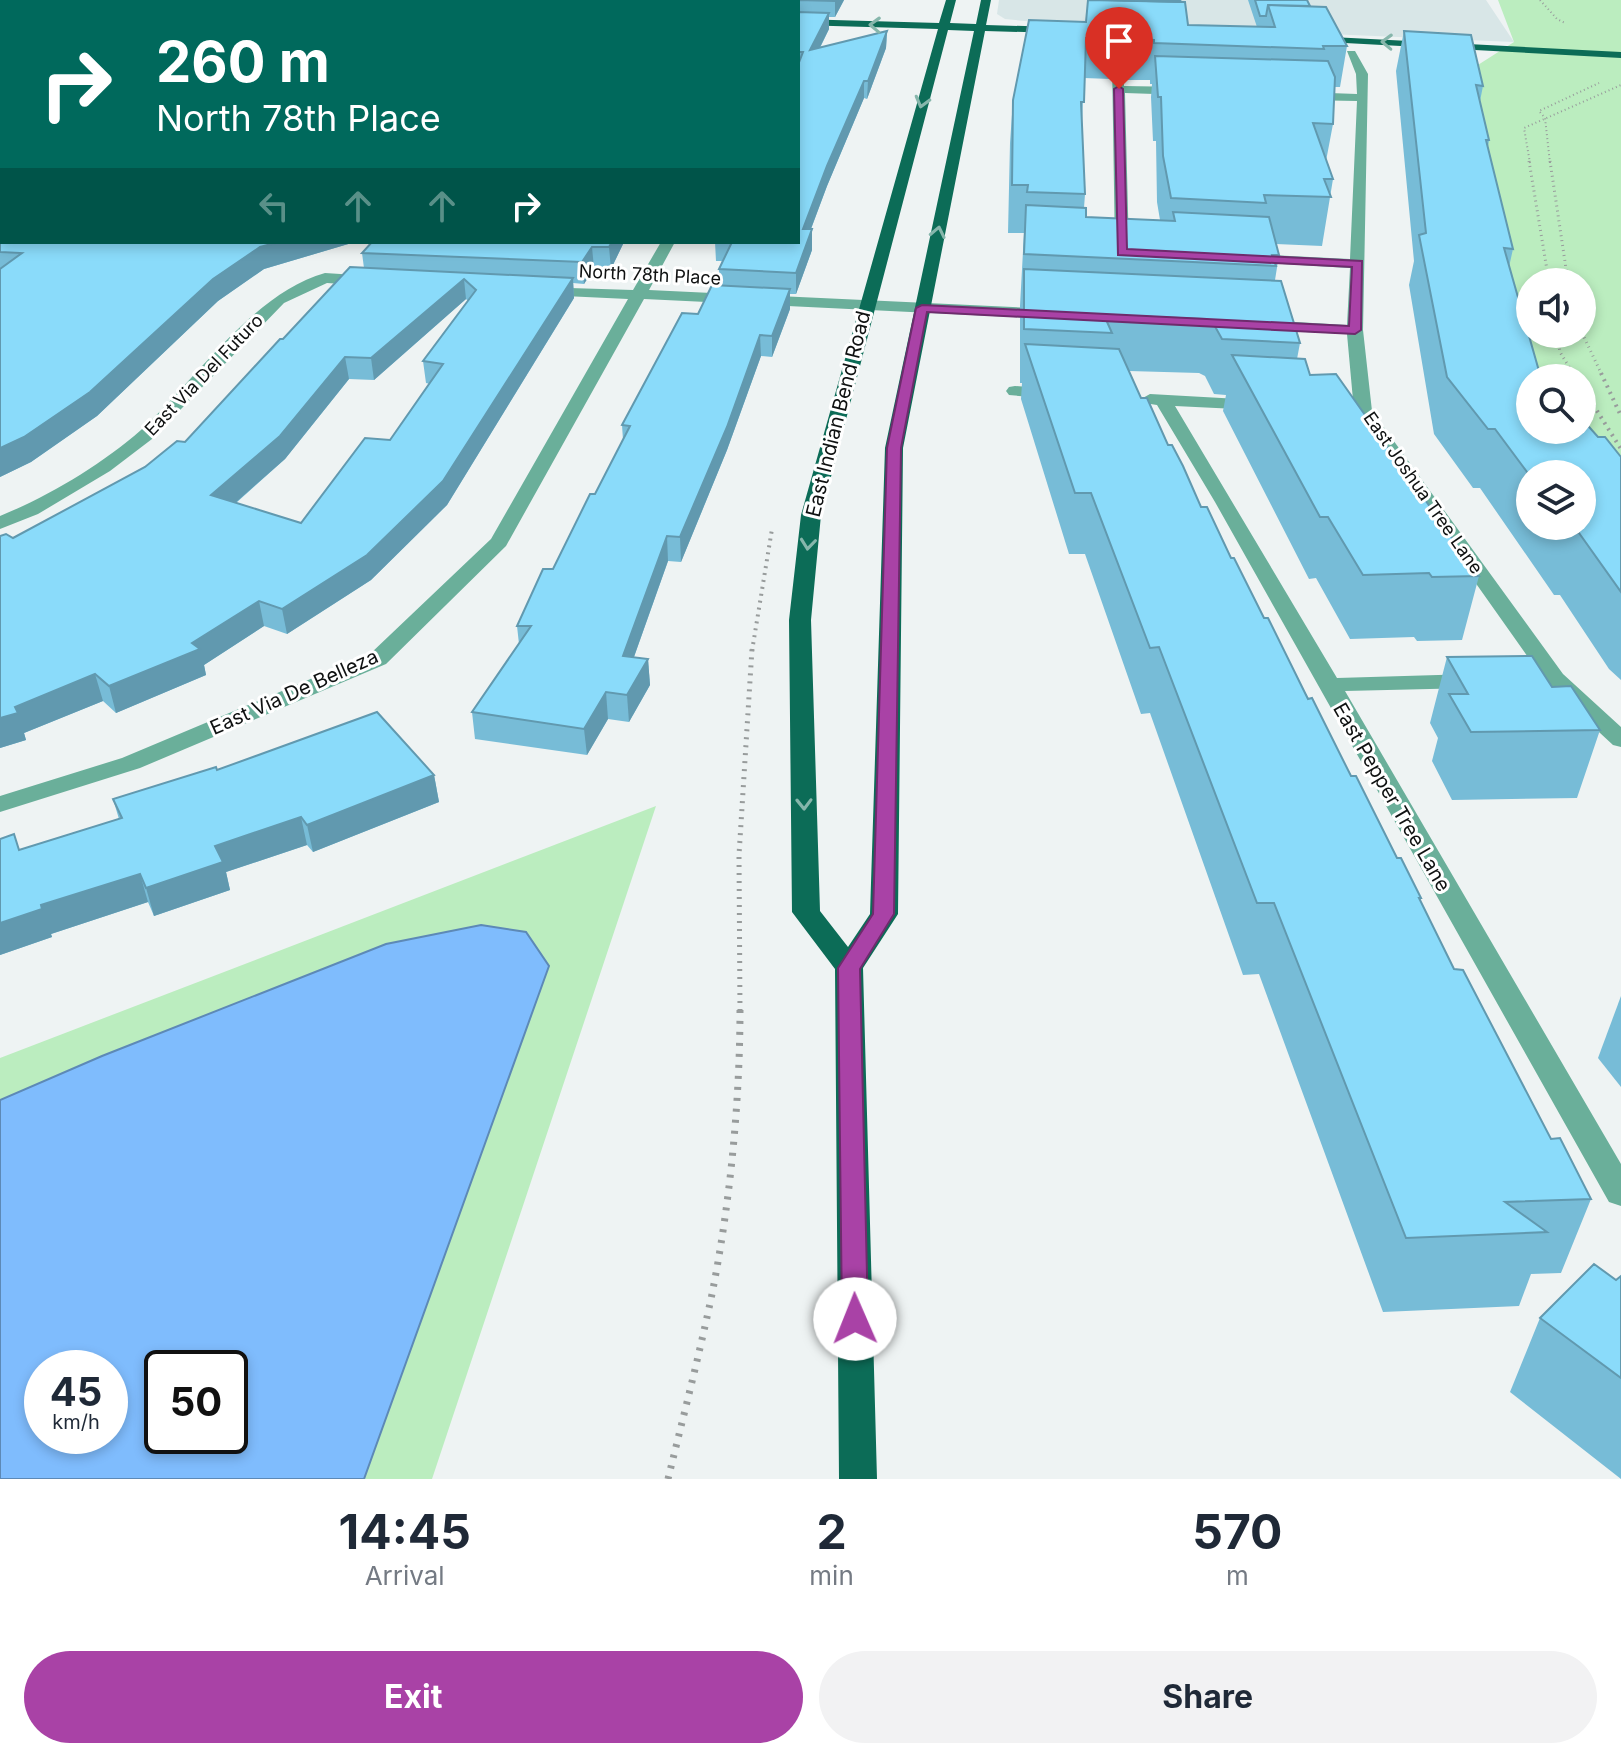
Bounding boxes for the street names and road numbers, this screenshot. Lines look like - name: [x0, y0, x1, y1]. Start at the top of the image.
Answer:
- street label: North 78th Place: [578, 260, 722, 289]
- street label: East Indian Bend Road: [801, 308, 875, 520]
- street label: East Via Del Futuro: [140, 310, 267, 440]
- street label: East Joshua Tree Lane: [1359, 408, 1487, 578]
- street label: East Via De Belleza: [206, 644, 382, 740]
- street label: East Pepper Tree Lane: [1328, 699, 1456, 895]

